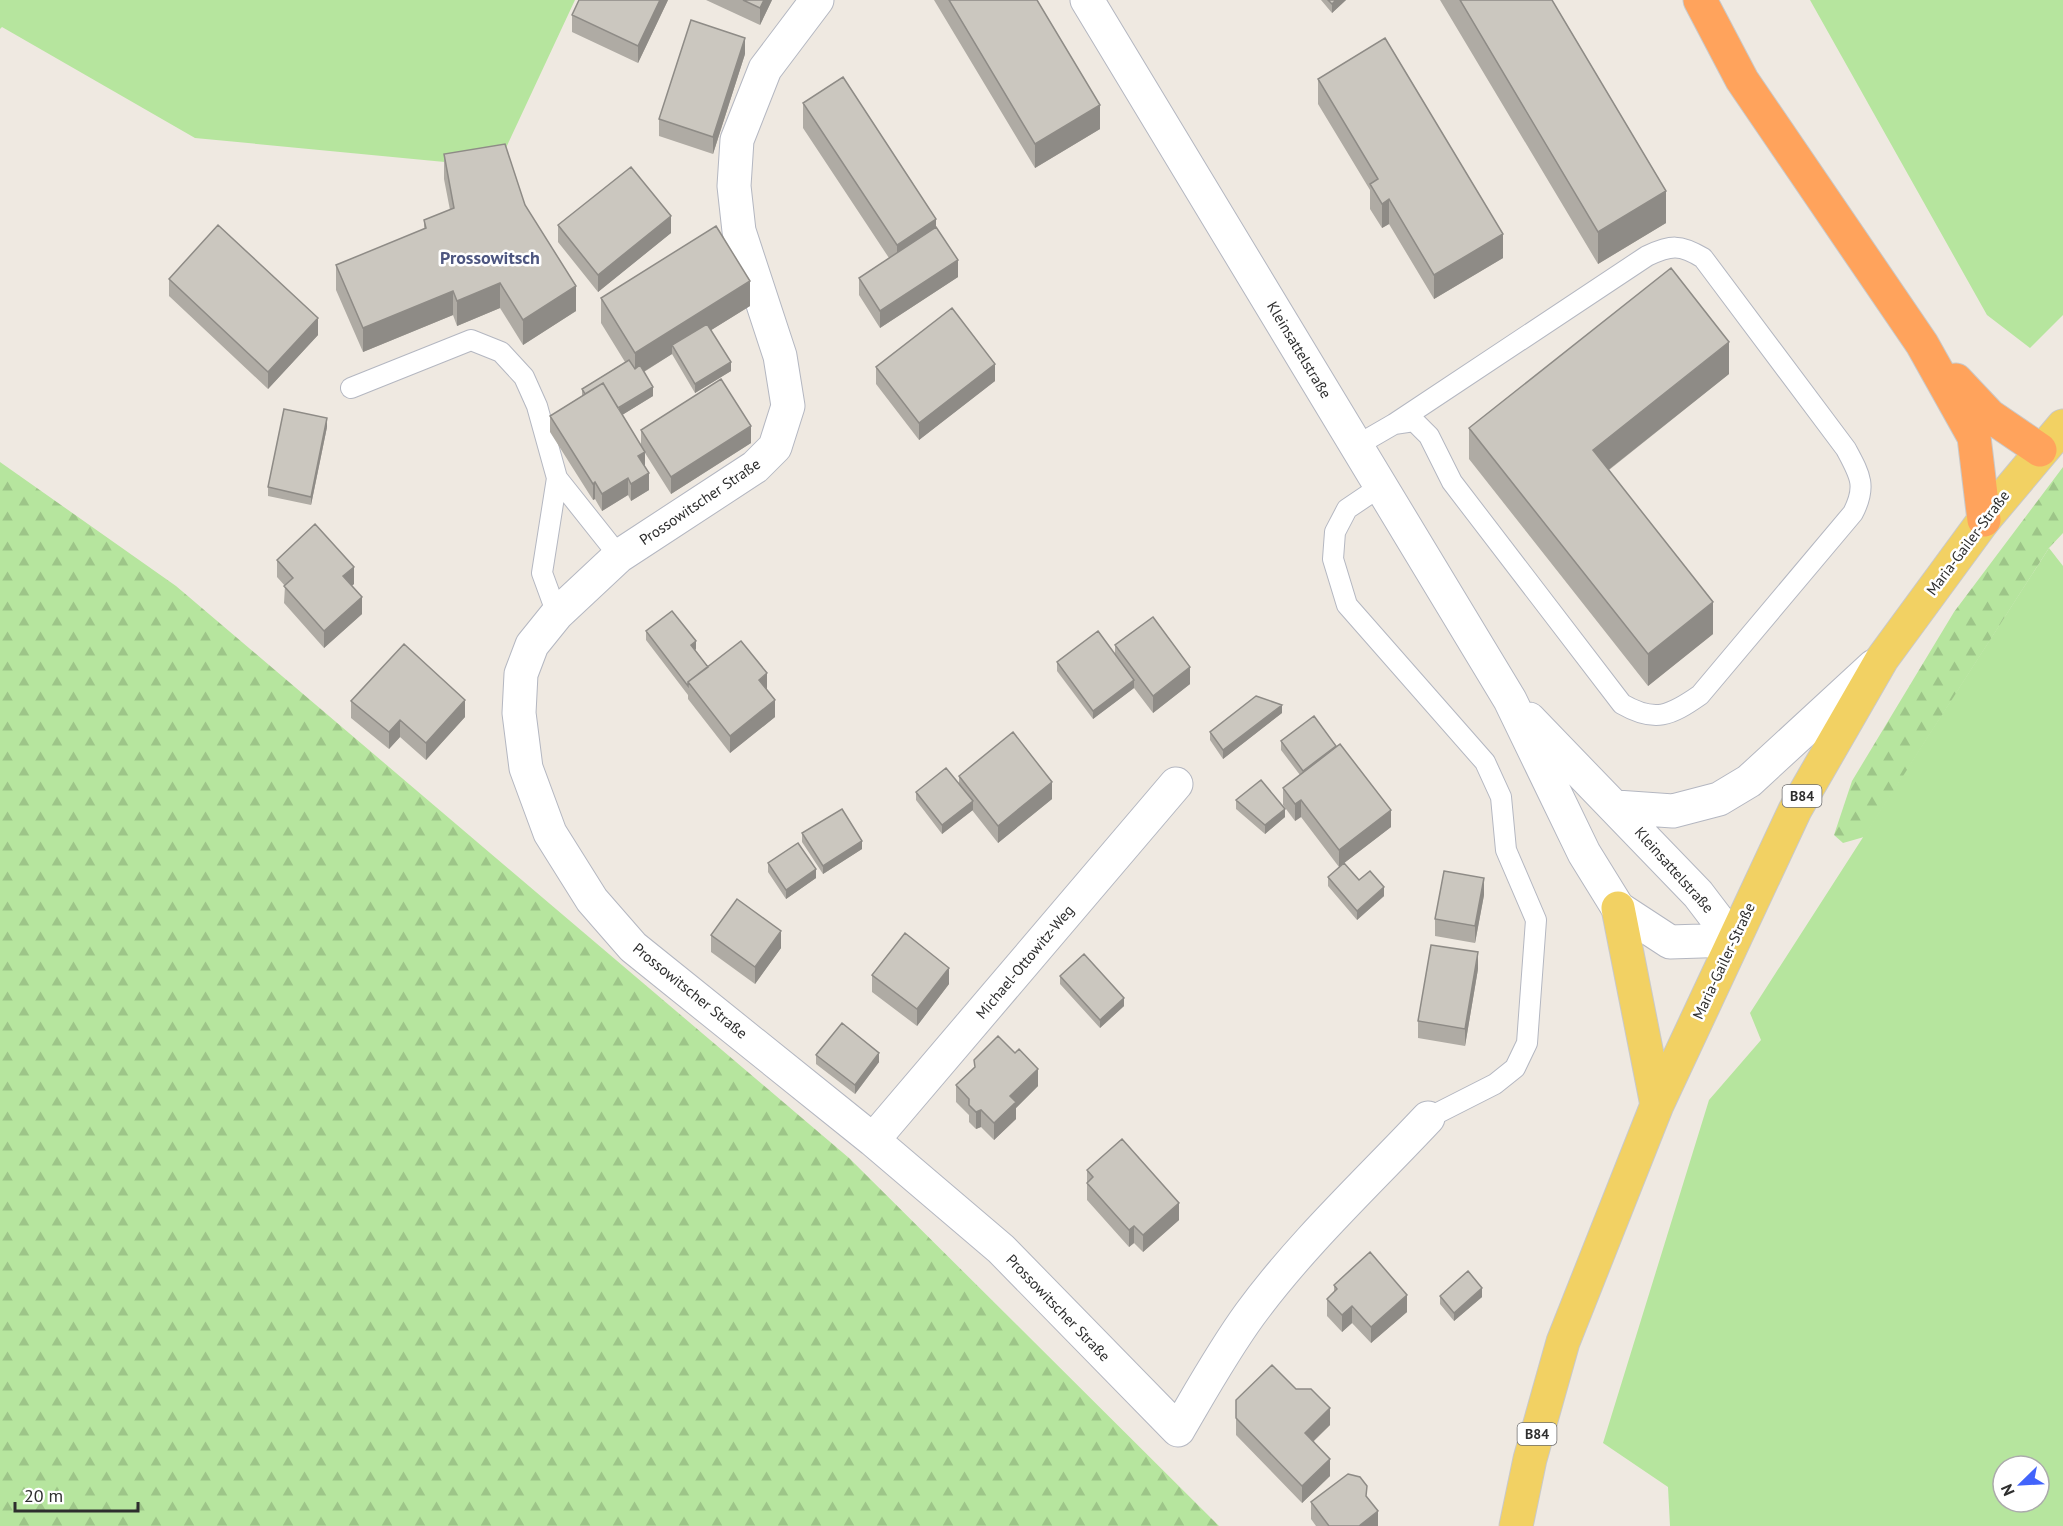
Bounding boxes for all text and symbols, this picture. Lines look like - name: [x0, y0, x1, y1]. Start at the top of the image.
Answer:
- district label: Prossowitsch: [440, 246, 540, 269]
- street label: Kleinsattelstraße: [1263, 298, 1336, 402]
- street label: Prossowitscher Straße: [636, 454, 764, 549]
- street label: Maria-Gailer-Straße: [1922, 486, 2013, 599]
- road number: B84: [1782, 785, 1822, 807]
- street label: Kleinsattelstraße: [1631, 823, 1718, 917]
- street label: Maria-Gailer-Straße: [1688, 899, 1759, 1022]
- street label: Michael-Ottowitz-Weg: [971, 901, 1078, 1022]
- street label: Prossowitscher Straße: [629, 939, 751, 1043]
- street label: Prossowitscher Straße: [1002, 1250, 1114, 1365]
- road number: B84: [1518, 1423, 1556, 1445]
- north arrow: [1991, 1454, 2051, 1514]
- scale bar: [15, 1475, 138, 1513]
- text: N: [1996, 1481, 2019, 1499]
- text: 20 m: [24, 1484, 63, 1507]

